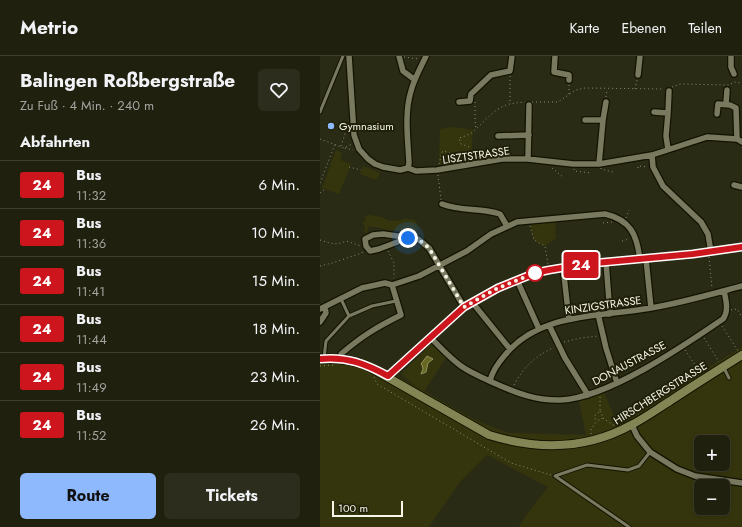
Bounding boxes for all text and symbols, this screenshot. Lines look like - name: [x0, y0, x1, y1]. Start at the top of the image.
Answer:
- text: Metrio: [20, 14, 78, 41]
- text: Karte: [569, 18, 599, 38]
- text: Ebenen: [621, 18, 666, 38]
- text: Teilen: [688, 18, 722, 38]
- text: Balingen Roßbergstraße: [20, 67, 235, 94]
- button: heart: [258, 69, 300, 111]
- text: Zu Fuß · 4 Min. · 240 m: [20, 96, 154, 115]
- place label: Gymnasium: [339, 118, 394, 134]
- marker: Gymnasium: [326, 121, 336, 131]
- text: Abfahrten: [20, 131, 90, 153]
- street label: LISZTSTRASSE: [441, 142, 511, 168]
- text: Bus: [76, 164, 101, 186]
- text: 6 Min.: [258, 174, 300, 196]
- text: 24: [33, 175, 51, 195]
- text: 11:32: [76, 186, 106, 205]
- text: Bus: [76, 212, 101, 234]
- text: 10 Min.: [251, 222, 300, 244]
- text: 24: [33, 223, 51, 243]
- your location: [398, 228, 418, 248]
- text: 11:36: [76, 234, 106, 253]
- line badge: 24: [563, 252, 599, 278]
- text: 24: [572, 255, 590, 275]
- text: Bus: [76, 260, 101, 282]
- unlabelled marker: [526, 264, 544, 282]
- text: 15 Min.: [252, 270, 300, 292]
- text: 24: [33, 271, 51, 291]
- text: 11:41: [76, 282, 105, 301]
- street label: KINZIGSTRASSE: [564, 292, 642, 318]
- text: Bus: [76, 308, 101, 330]
- text: 18 Min.: [252, 318, 300, 340]
- text: 24: [33, 319, 51, 339]
- text: 11:44: [76, 330, 107, 349]
- street label: DONAUSTRASSE: [589, 337, 669, 389]
- text: Bus: [76, 356, 101, 378]
- street label: HIRSCHBERGSTRASSE: [610, 358, 710, 428]
- text: 23 Min.: [250, 366, 300, 388]
- text: 24: [33, 367, 51, 387]
- text: 11:49: [76, 378, 107, 397]
- text: Bus: [76, 404, 101, 426]
- text: 26 Min.: [250, 414, 300, 436]
- text: 24: [33, 415, 51, 435]
- text: 11:52: [76, 426, 106, 445]
- map controls: [694, 435, 730, 515]
- button: +: [694, 435, 730, 471]
- button: Route: [20, 473, 156, 519]
- button: Tickets: [164, 473, 300, 519]
- button: −: [694, 479, 730, 515]
- scale bar: [332, 499, 403, 518]
- text: 100 m: [338, 500, 368, 516]

